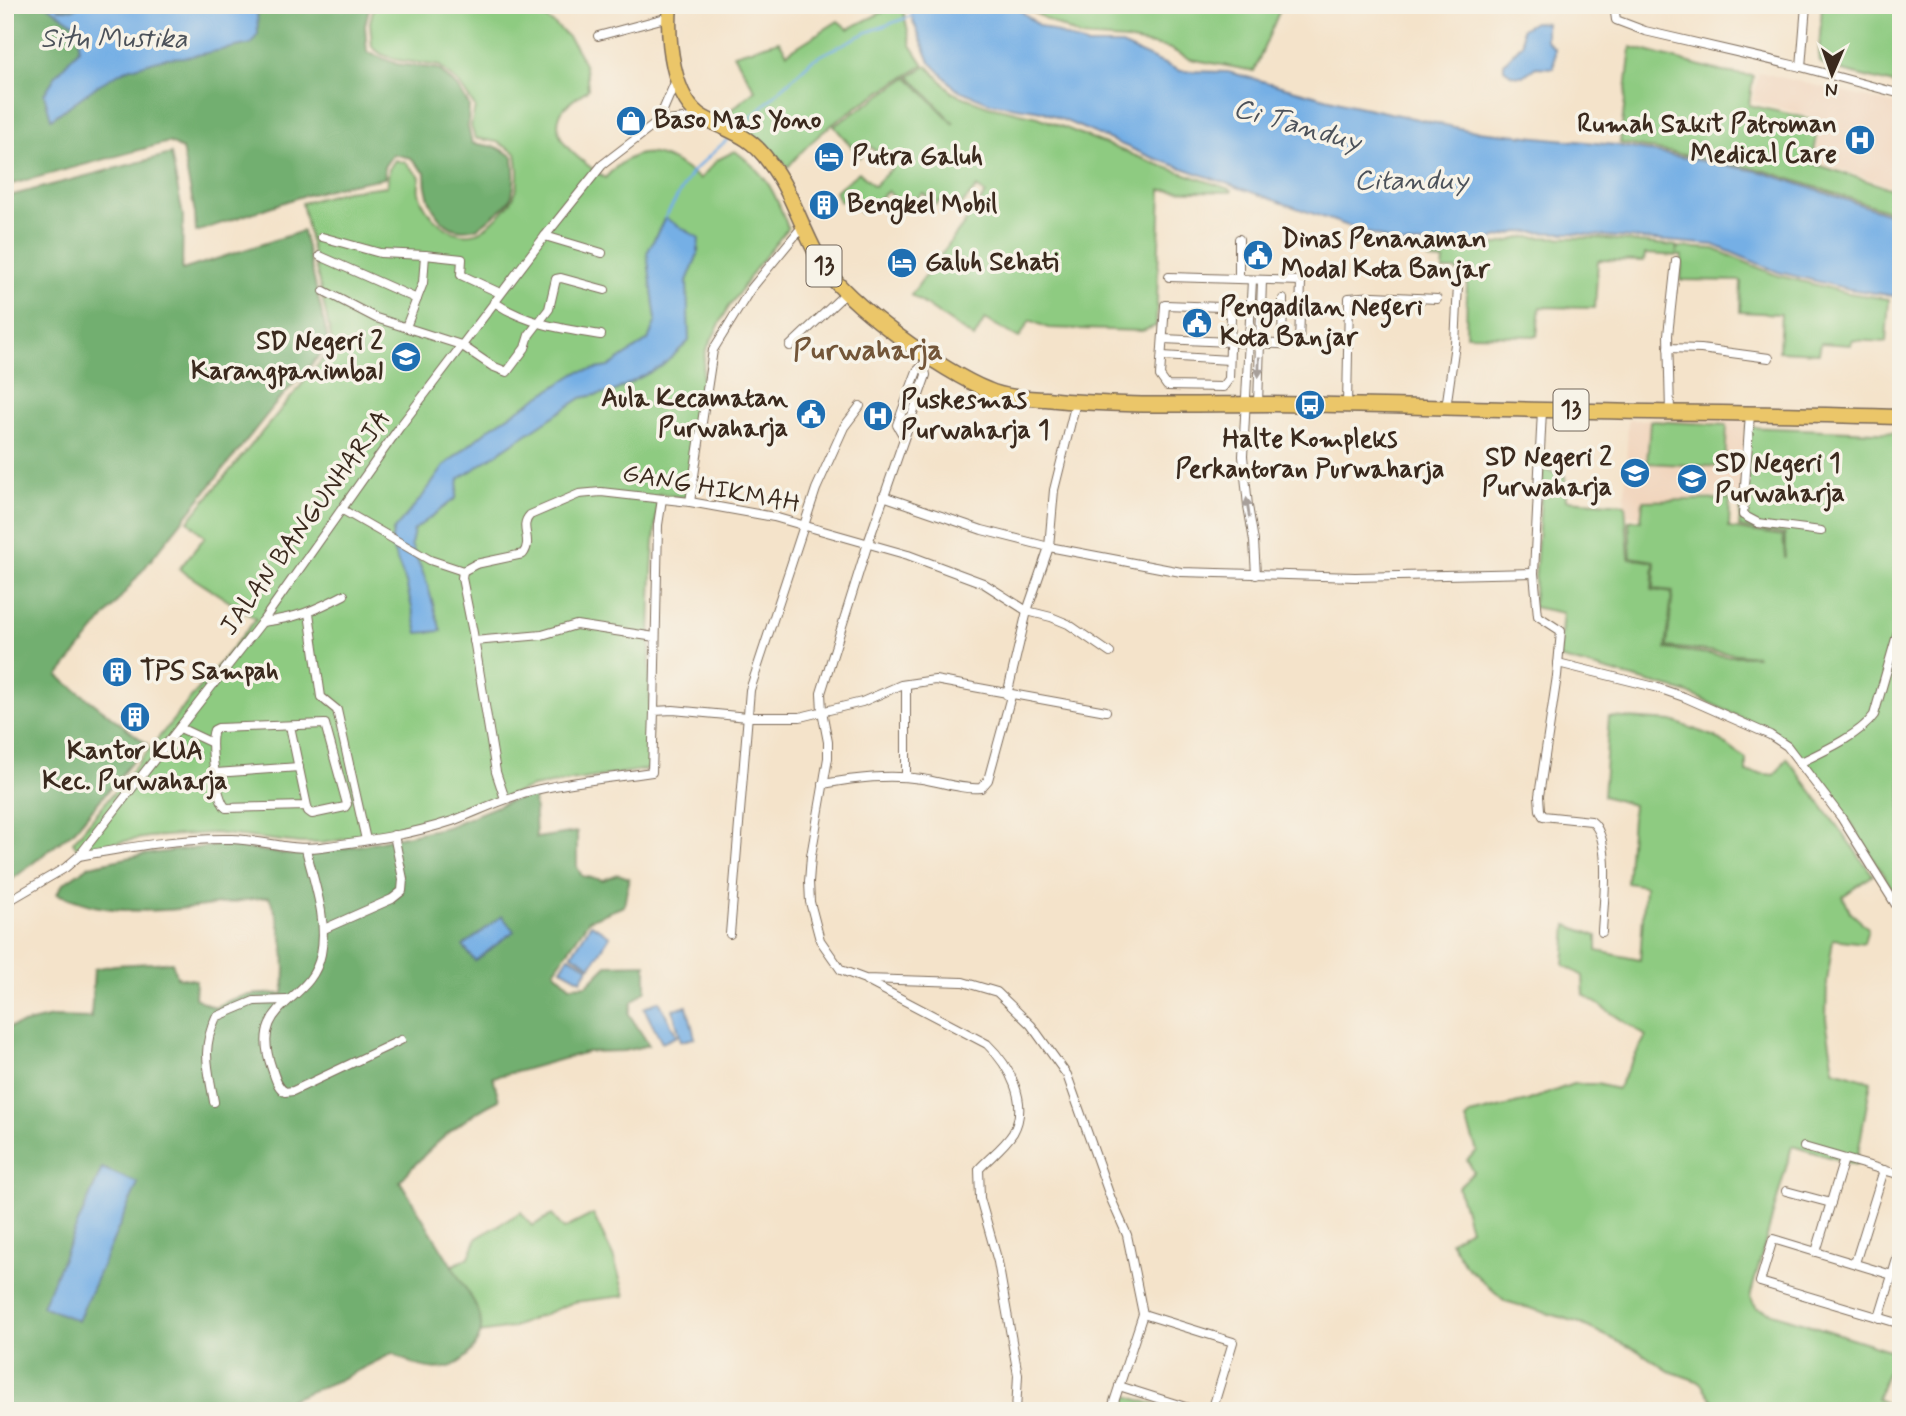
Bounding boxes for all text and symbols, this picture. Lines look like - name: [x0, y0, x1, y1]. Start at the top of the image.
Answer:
- water label: Situ Mustika: [40, 21, 188, 58]
- north arrow: [1798, 38, 1868, 108]
- text: N: [1825, 77, 1838, 102]
- water label: Ci Tanduy: [1229, 90, 1367, 162]
- shop icon: Baso Mas Yono: [614, 104, 648, 138]
- place label: Baso Mas Yono: [654, 104, 822, 138]
- place label: Rumah Sakit Patroman Medical Care: [1577, 108, 1837, 172]
- hospital icon: Rumah Sakit Patroman Medical Care: [1843, 123, 1877, 157]
- hotel icon: Putra Galuh: [812, 140, 846, 174]
- place label: Putra Galuh: [852, 140, 983, 174]
- water label: Citanduy: [1354, 163, 1470, 200]
- building icon: Bengkel Mobil: [807, 188, 841, 222]
- place label: Bengkel Mobil: [847, 188, 997, 225]
- place label: Dinas Penanaman Modal Kota Banjar: [1281, 223, 1491, 287]
- public building icon: Dinas Penanaman Modal Kota Banjar: [1241, 238, 1275, 272]
- road number: 13: [806, 246, 842, 286]
- hotel icon: Galuh Sehati: [885, 246, 919, 280]
- place label: Galuh Sehati: [925, 246, 1059, 280]
- place label: Pengadilan Negeri Kota Banjar: [1220, 291, 1423, 355]
- public building icon: Pengadilan Negeri Kota Banjar: [1180, 306, 1214, 340]
- place label: SD Negeri 2 Karangpanimbal: [191, 325, 383, 390]
- district label: Purwaharja: [793, 331, 943, 371]
- school or university icon: SD Negeri 2 Karangpanimbal: [389, 340, 423, 374]
- one-way arrow: [1253, 356, 1264, 378]
- place label: Aula Kecamatan Purwaharja: [601, 382, 789, 447]
- place label: Puskesmas Purwaharja 1: [901, 384, 1050, 449]
- bus stop icon: Halte Kompleks Perkantoran Purwaharja: [1293, 388, 1327, 422]
- road number: 13: [1554, 390, 1588, 430]
- public building icon: Aula Kecamatan Purwaharja: [794, 397, 828, 431]
- hospital icon: Puskesmas Purwaharja 1: [861, 399, 895, 433]
- street label: JALAN BANGUNHARJA: [213, 403, 399, 643]
- place label: Halte Kompleks Perkantoran Purwaharja: [1176, 423, 1444, 487]
- place label: SD Negeri 2 Purwaharja: [1482, 441, 1612, 506]
- place label: SD Negeri 1 Purwaharja: [1715, 447, 1845, 512]
- school or university icon: SD Negeri 2 Purwaharja: [1618, 456, 1652, 490]
- street label: GANG HIKMAH: [619, 457, 803, 521]
- school or university icon: SD Negeri 1 Purwaharja: [1675, 462, 1709, 496]
- one-way arrow: [1243, 496, 1254, 518]
- building icon: TPS Sampah: [100, 655, 134, 689]
- place label: TPS Sampah: [140, 655, 279, 689]
- building icon: Kantor KUA Kec. Purwaharja: [118, 700, 152, 734]
- place label: Kantor KUA Kec. Purwaharja: [42, 735, 228, 800]

